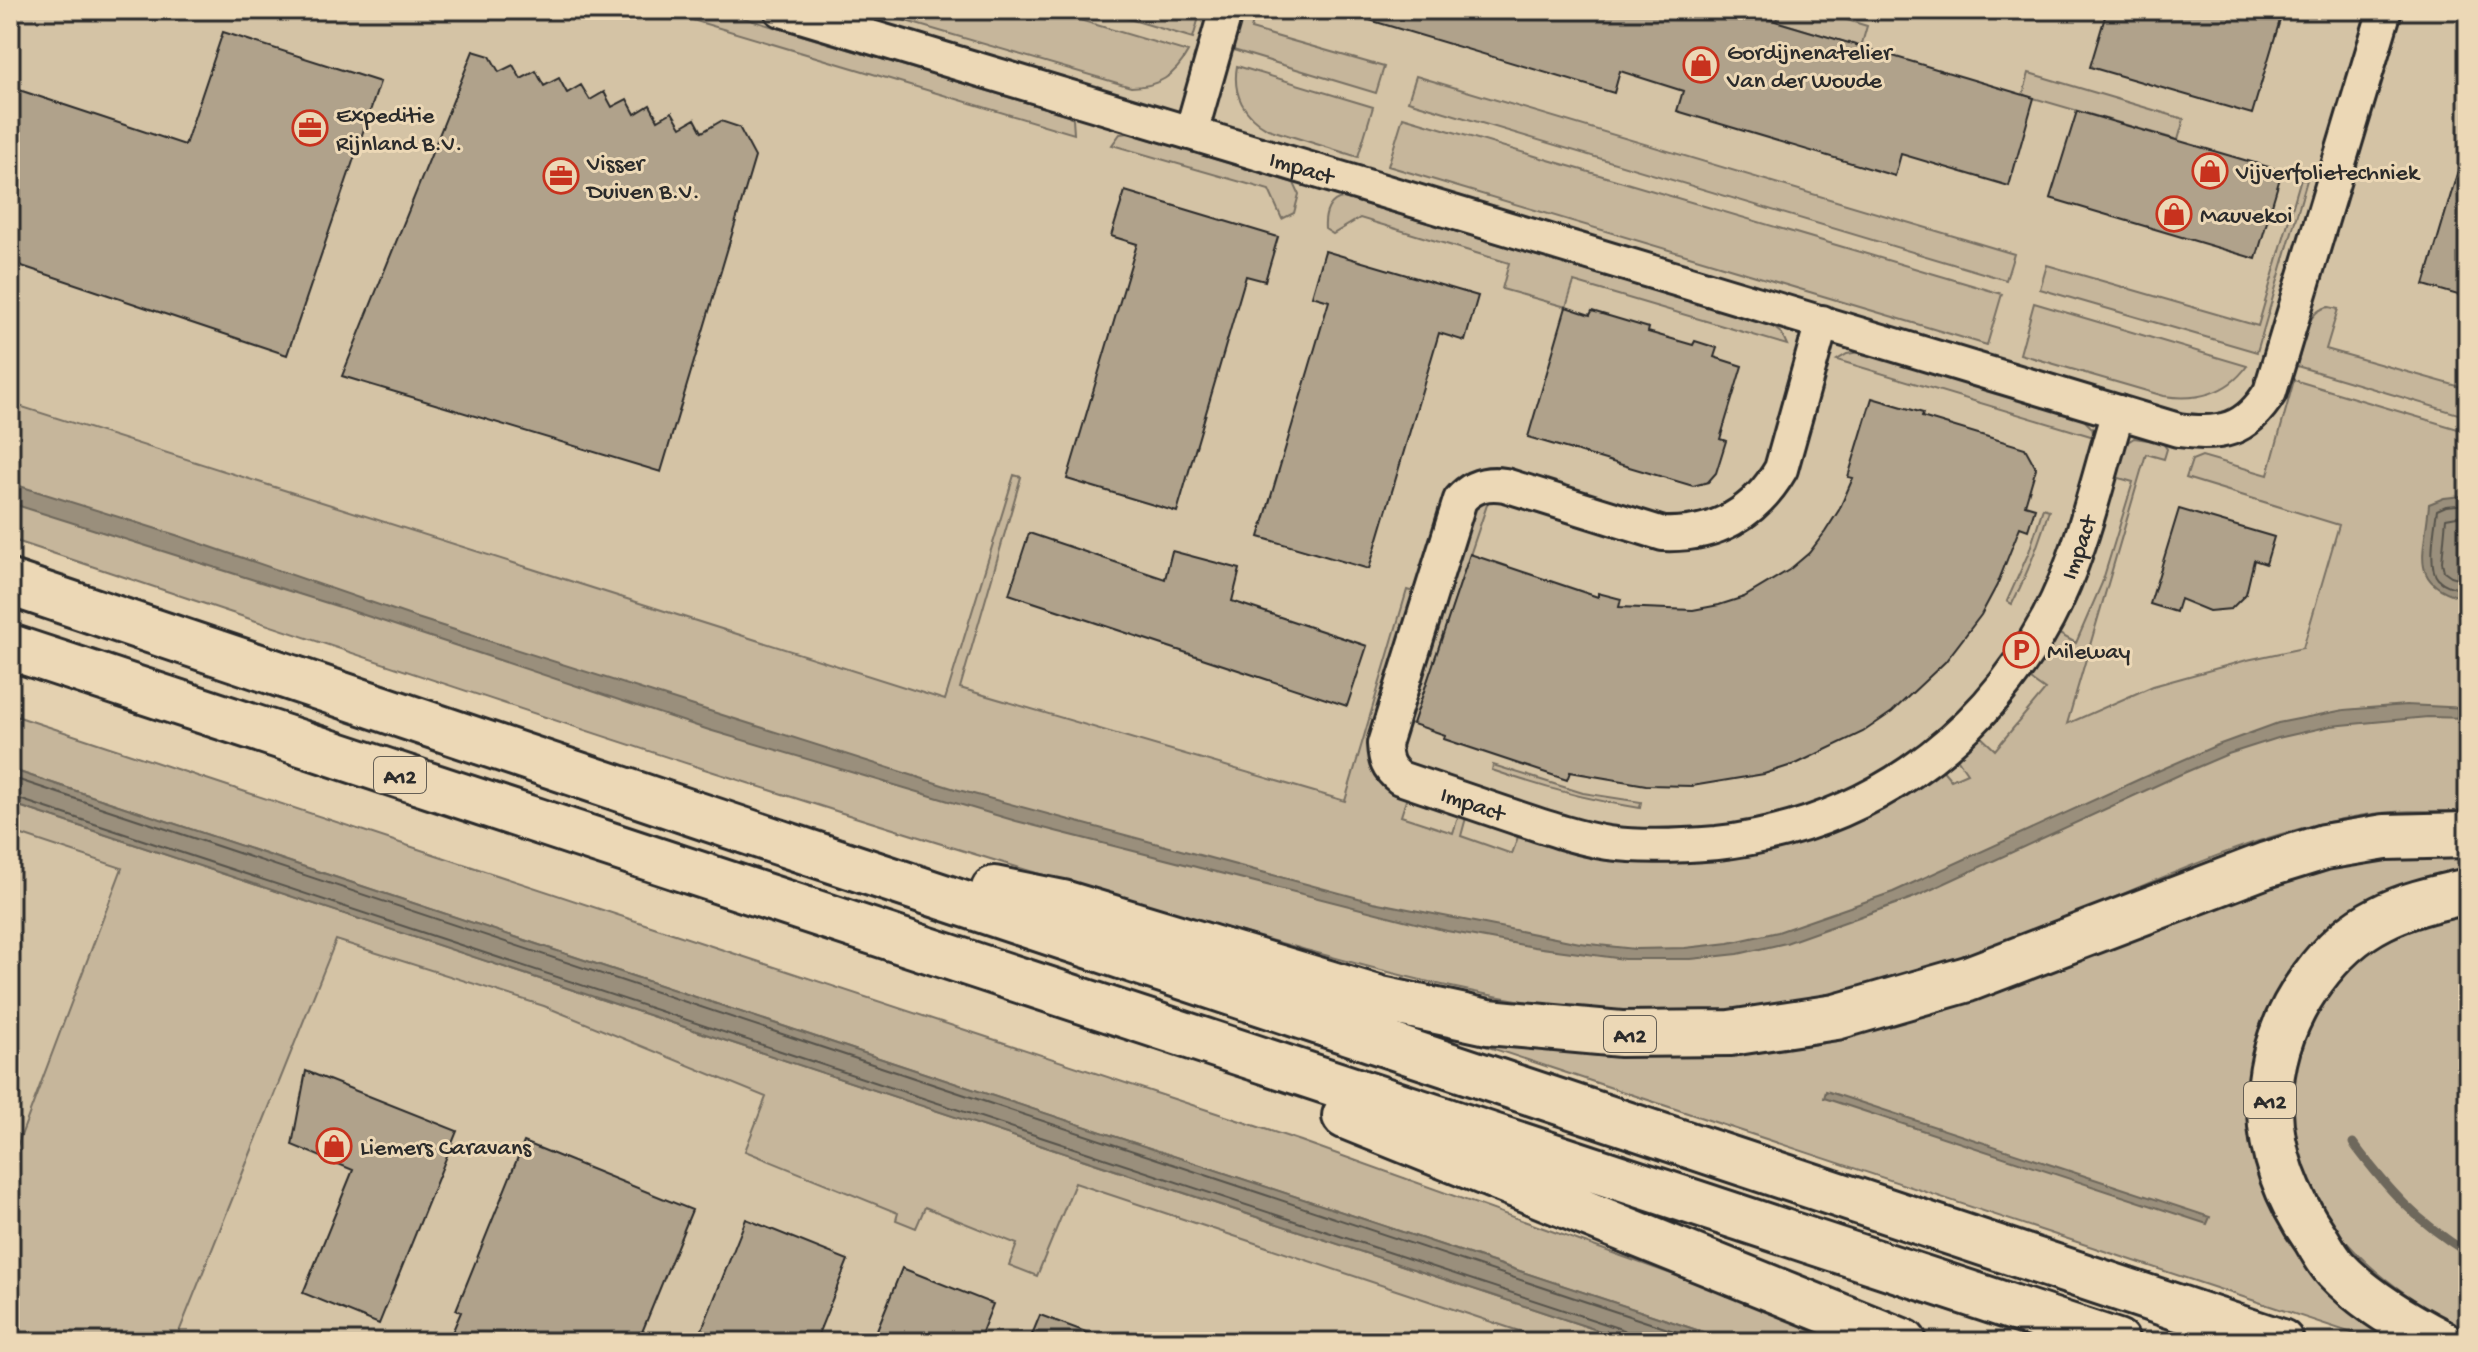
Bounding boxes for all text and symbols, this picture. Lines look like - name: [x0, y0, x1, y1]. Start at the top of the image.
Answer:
- place label: Gordijnenatelier Van der Woude: [1726, 40, 1894, 97]
- shop icon: Gordijnenatelier Van der Woude: [1682, 46, 1720, 84]
- place label: Expeditie Rijnland B.V.: [336, 103, 463, 160]
- office icon: Expeditie Rijnland B.V.: [291, 109, 329, 147]
- street label: Impact: [1265, 147, 1339, 194]
- place label: Visser Duiven B.V.: [585, 151, 700, 208]
- shop icon: Vijverfolietechniek: [2191, 152, 2229, 190]
- office icon: Visser Duiven B.V.: [542, 157, 580, 195]
- place label: Vijverfolietechniek: [2235, 160, 2421, 189]
- shop icon: Mauvekoi: [2155, 195, 2193, 233]
- place label: Mauvekoi: [2200, 203, 2293, 232]
- street label: Impact: [2056, 510, 2106, 585]
- parking icon: Mileway: [2002, 631, 2040, 669]
- place label: Mileway: [2047, 639, 2130, 668]
- road number: A12: [374, 757, 426, 793]
- street label: Impact: [1436, 782, 1510, 831]
- road number: A12: [1604, 1016, 1656, 1052]
- road number: A12: [2244, 1082, 2296, 1118]
- shop icon: Liemers Caravans: [315, 1127, 353, 1165]
- place label: Liemers Caravans: [360, 1135, 532, 1164]

